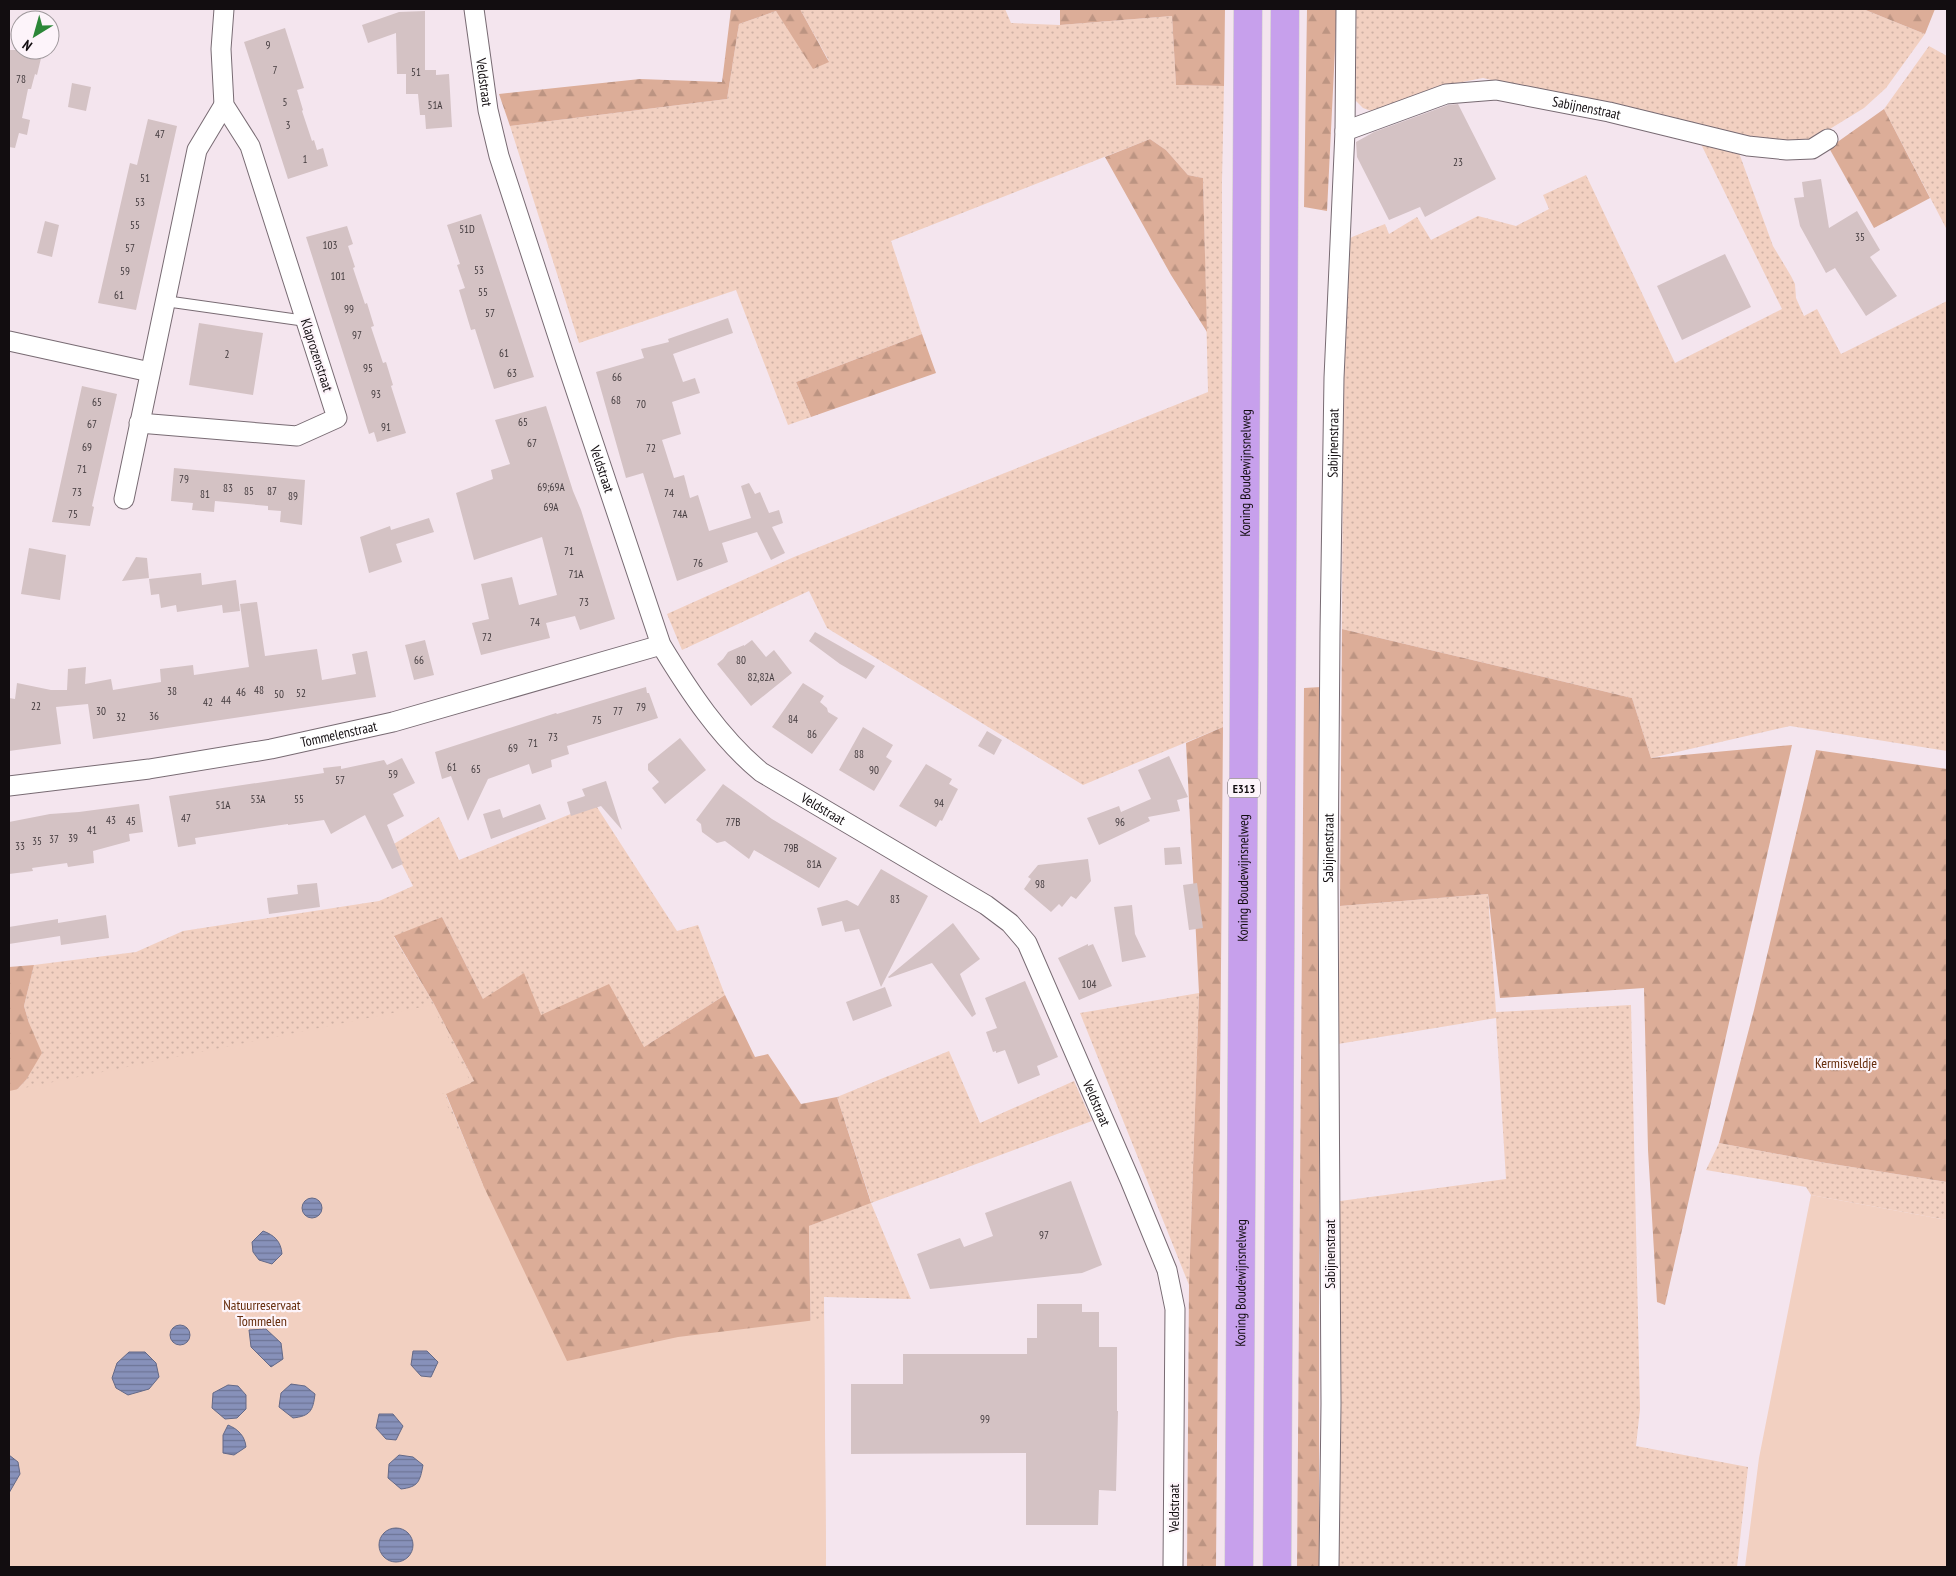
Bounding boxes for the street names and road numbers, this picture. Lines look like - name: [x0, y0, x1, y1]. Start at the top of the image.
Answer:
- street label: Veldstraat: [472, 56, 496, 108]
- street label: Sabijnenstraat: [1551, 92, 1623, 124]
- street label: Klaprozenstraat: [297, 316, 337, 394]
- street label: Sabijnenstraat: [1323, 408, 1343, 478]
- street label: Koning Boudewijnsnelweg: [1236, 409, 1255, 537]
- street label: Veldstraat: [586, 442, 618, 495]
- street label: Tommelenstraat: [299, 717, 379, 751]
- road number: E313: [1228, 778, 1260, 798]
- street label: Veldstraat: [797, 788, 849, 829]
- street label: Sabijnenstraat: [1319, 813, 1338, 883]
- street label: Koning Boudewijnsnelweg: [1234, 814, 1252, 942]
- street label: Veldstraat: [1078, 1076, 1115, 1129]
- street label: Koning Boudewijnsnelweg: [1231, 1219, 1250, 1347]
- street label: Sabijnenstraat: [1321, 1219, 1339, 1289]
- street label: Veldstraat: [1165, 1484, 1183, 1533]

